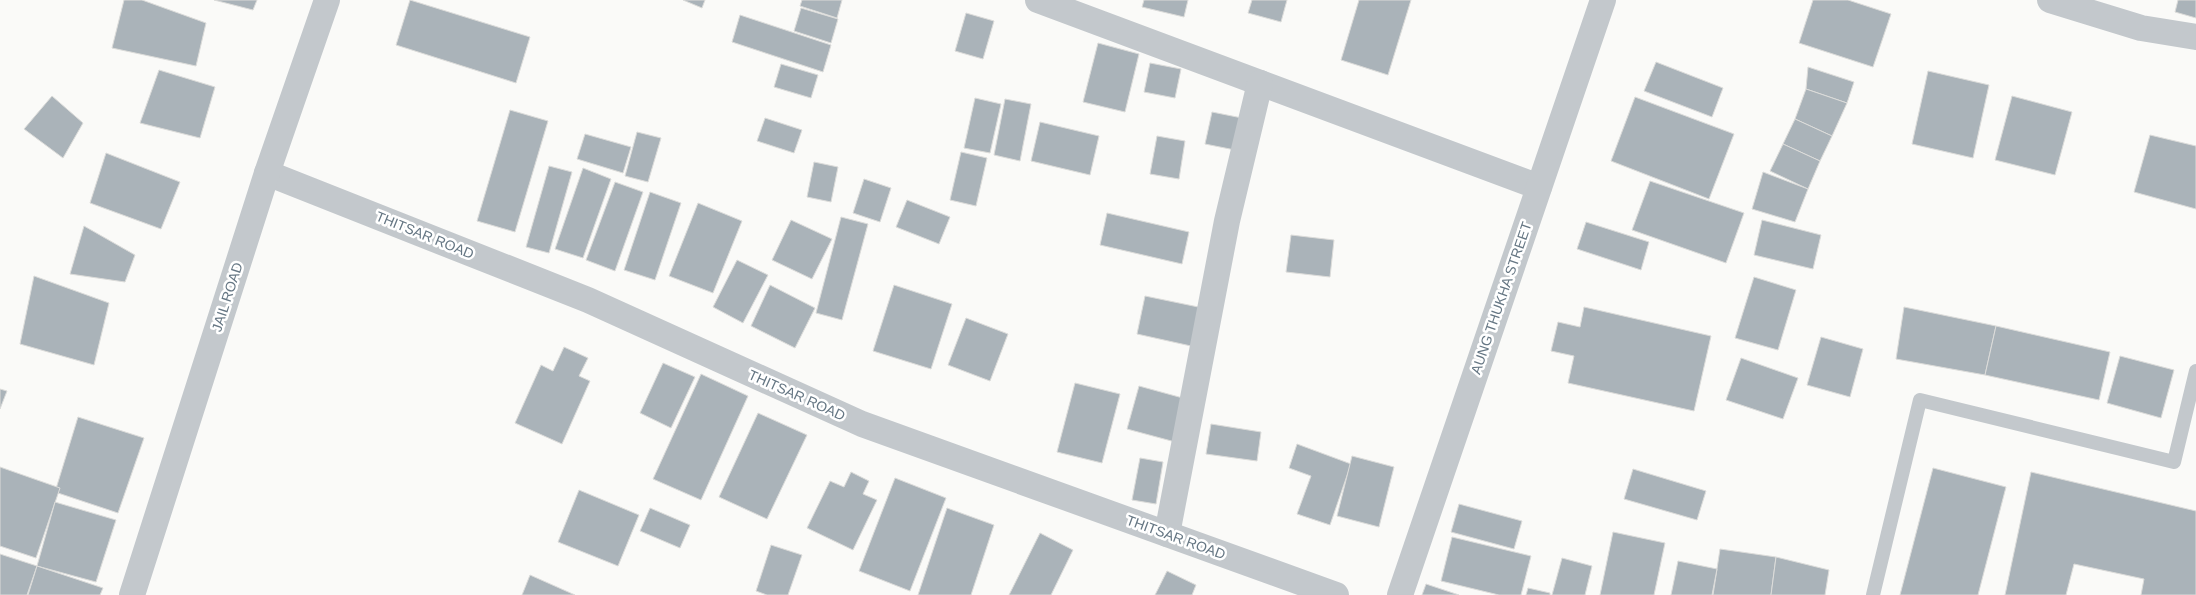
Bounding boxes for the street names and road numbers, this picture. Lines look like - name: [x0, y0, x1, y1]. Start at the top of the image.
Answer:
- street label: THITSAR ROAD: [374, 208, 476, 262]
- street label: AUNG THUKHA STREET: [1467, 219, 1535, 376]
- street label: JAIL ROAD: [208, 260, 246, 334]
- street label: THITSAR ROAD: [746, 366, 848, 424]
- street label: THITSAR ROAD: [1124, 512, 1228, 562]

